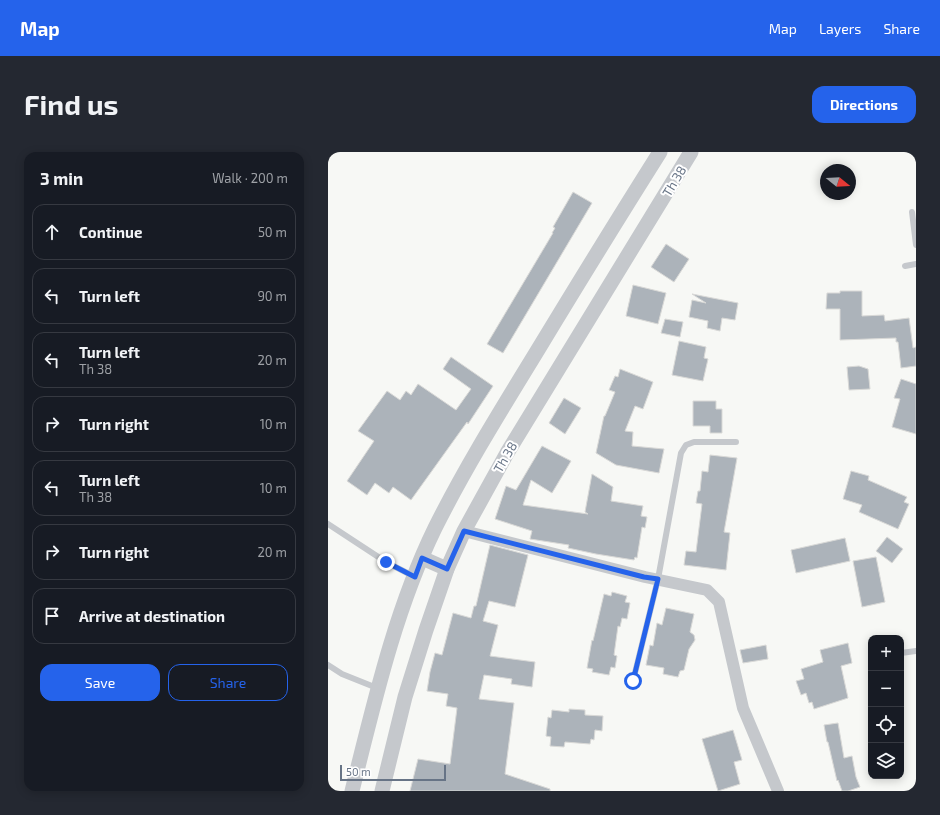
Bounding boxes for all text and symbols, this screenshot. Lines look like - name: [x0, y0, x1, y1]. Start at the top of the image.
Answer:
- text: Map: [20, 17, 60, 40]
- text: Map: [769, 20, 797, 37]
- text: Layers: [819, 20, 861, 37]
- text: Share: [883, 20, 920, 37]
- button: Directions: [812, 86, 916, 123]
- text: Find us: [24, 87, 118, 121]
- street label: Th 38: [659, 163, 689, 199]
- north arrow: [820, 164, 856, 200]
- text: 3 min: [40, 168, 83, 188]
- text: Walk · 200 m: [212, 170, 288, 186]
- icon: ahead: [41, 221, 63, 243]
- text: Continue: [79, 223, 142, 241]
- text: 50 m: [258, 224, 287, 240]
- icon: left: [41, 285, 63, 307]
- text: Turn left: [79, 287, 140, 305]
- text: 90 m: [257, 288, 287, 304]
- text: Turn left: [79, 343, 140, 361]
- icon: left: [41, 349, 63, 371]
- text: 20 m: [258, 352, 287, 368]
- text: Th 38: [79, 361, 112, 377]
- icon: right: [41, 413, 63, 435]
- text: Turn right: [79, 415, 149, 433]
- text: 10 m: [260, 416, 287, 432]
- street label: Th 38: [490, 439, 520, 475]
- text: Turn left: [79, 471, 140, 489]
- icon: left: [41, 477, 63, 499]
- text: 10 m: [260, 480, 287, 496]
- text: Th 38: [79, 489, 112, 505]
- icon: right: [41, 541, 63, 563]
- text: Turn right: [79, 543, 149, 561]
- text: 20 m: [258, 544, 287, 560]
- route end: [377, 553, 395, 571]
- icon: arrive: [41, 605, 63, 627]
- text: Arrive at destination: [79, 607, 225, 625]
- map controls: [868, 635, 904, 779]
- button: +: [868, 635, 904, 671]
- button: Save: [40, 664, 160, 701]
- button: Share: [168, 664, 288, 701]
- button: −: [868, 671, 904, 707]
- route start: [624, 672, 642, 690]
- button: locate: [868, 707, 904, 743]
- button: layers: [868, 743, 904, 779]
- scale bar: [340, 763, 446, 782]
- text: 50 m: [346, 765, 371, 778]

